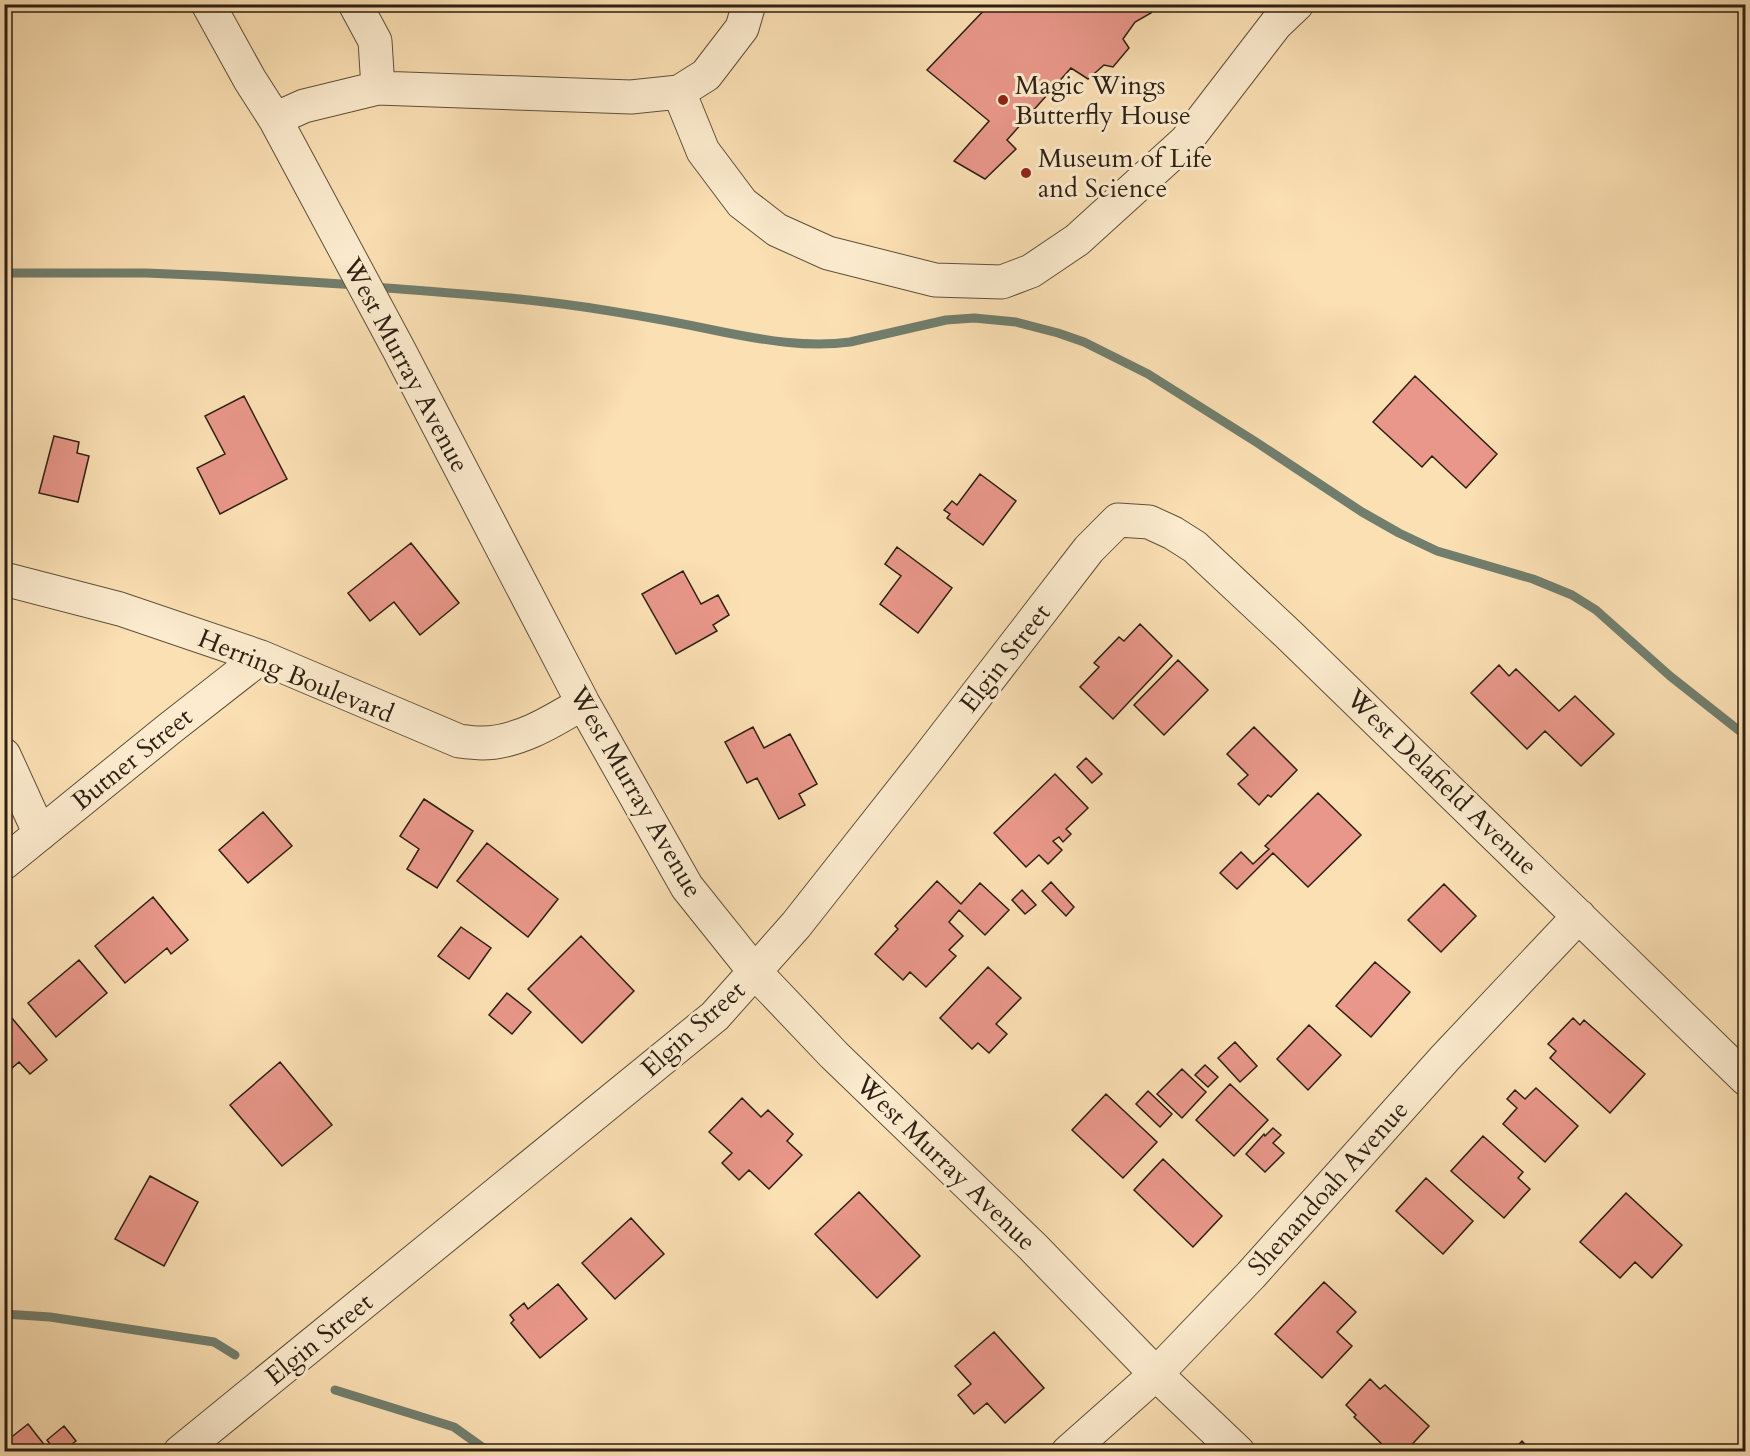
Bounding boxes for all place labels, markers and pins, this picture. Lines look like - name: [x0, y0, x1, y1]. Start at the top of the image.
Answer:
- place label: Magic Wings Butterfly House: [1015, 68, 1191, 133]
- marker: Magic Wings Butterfly House: [996, 93, 1010, 107]
- place label: Museum of Life and Science: [1038, 141, 1212, 206]
- marker: Museum of Life and Science: [1019, 166, 1033, 180]

